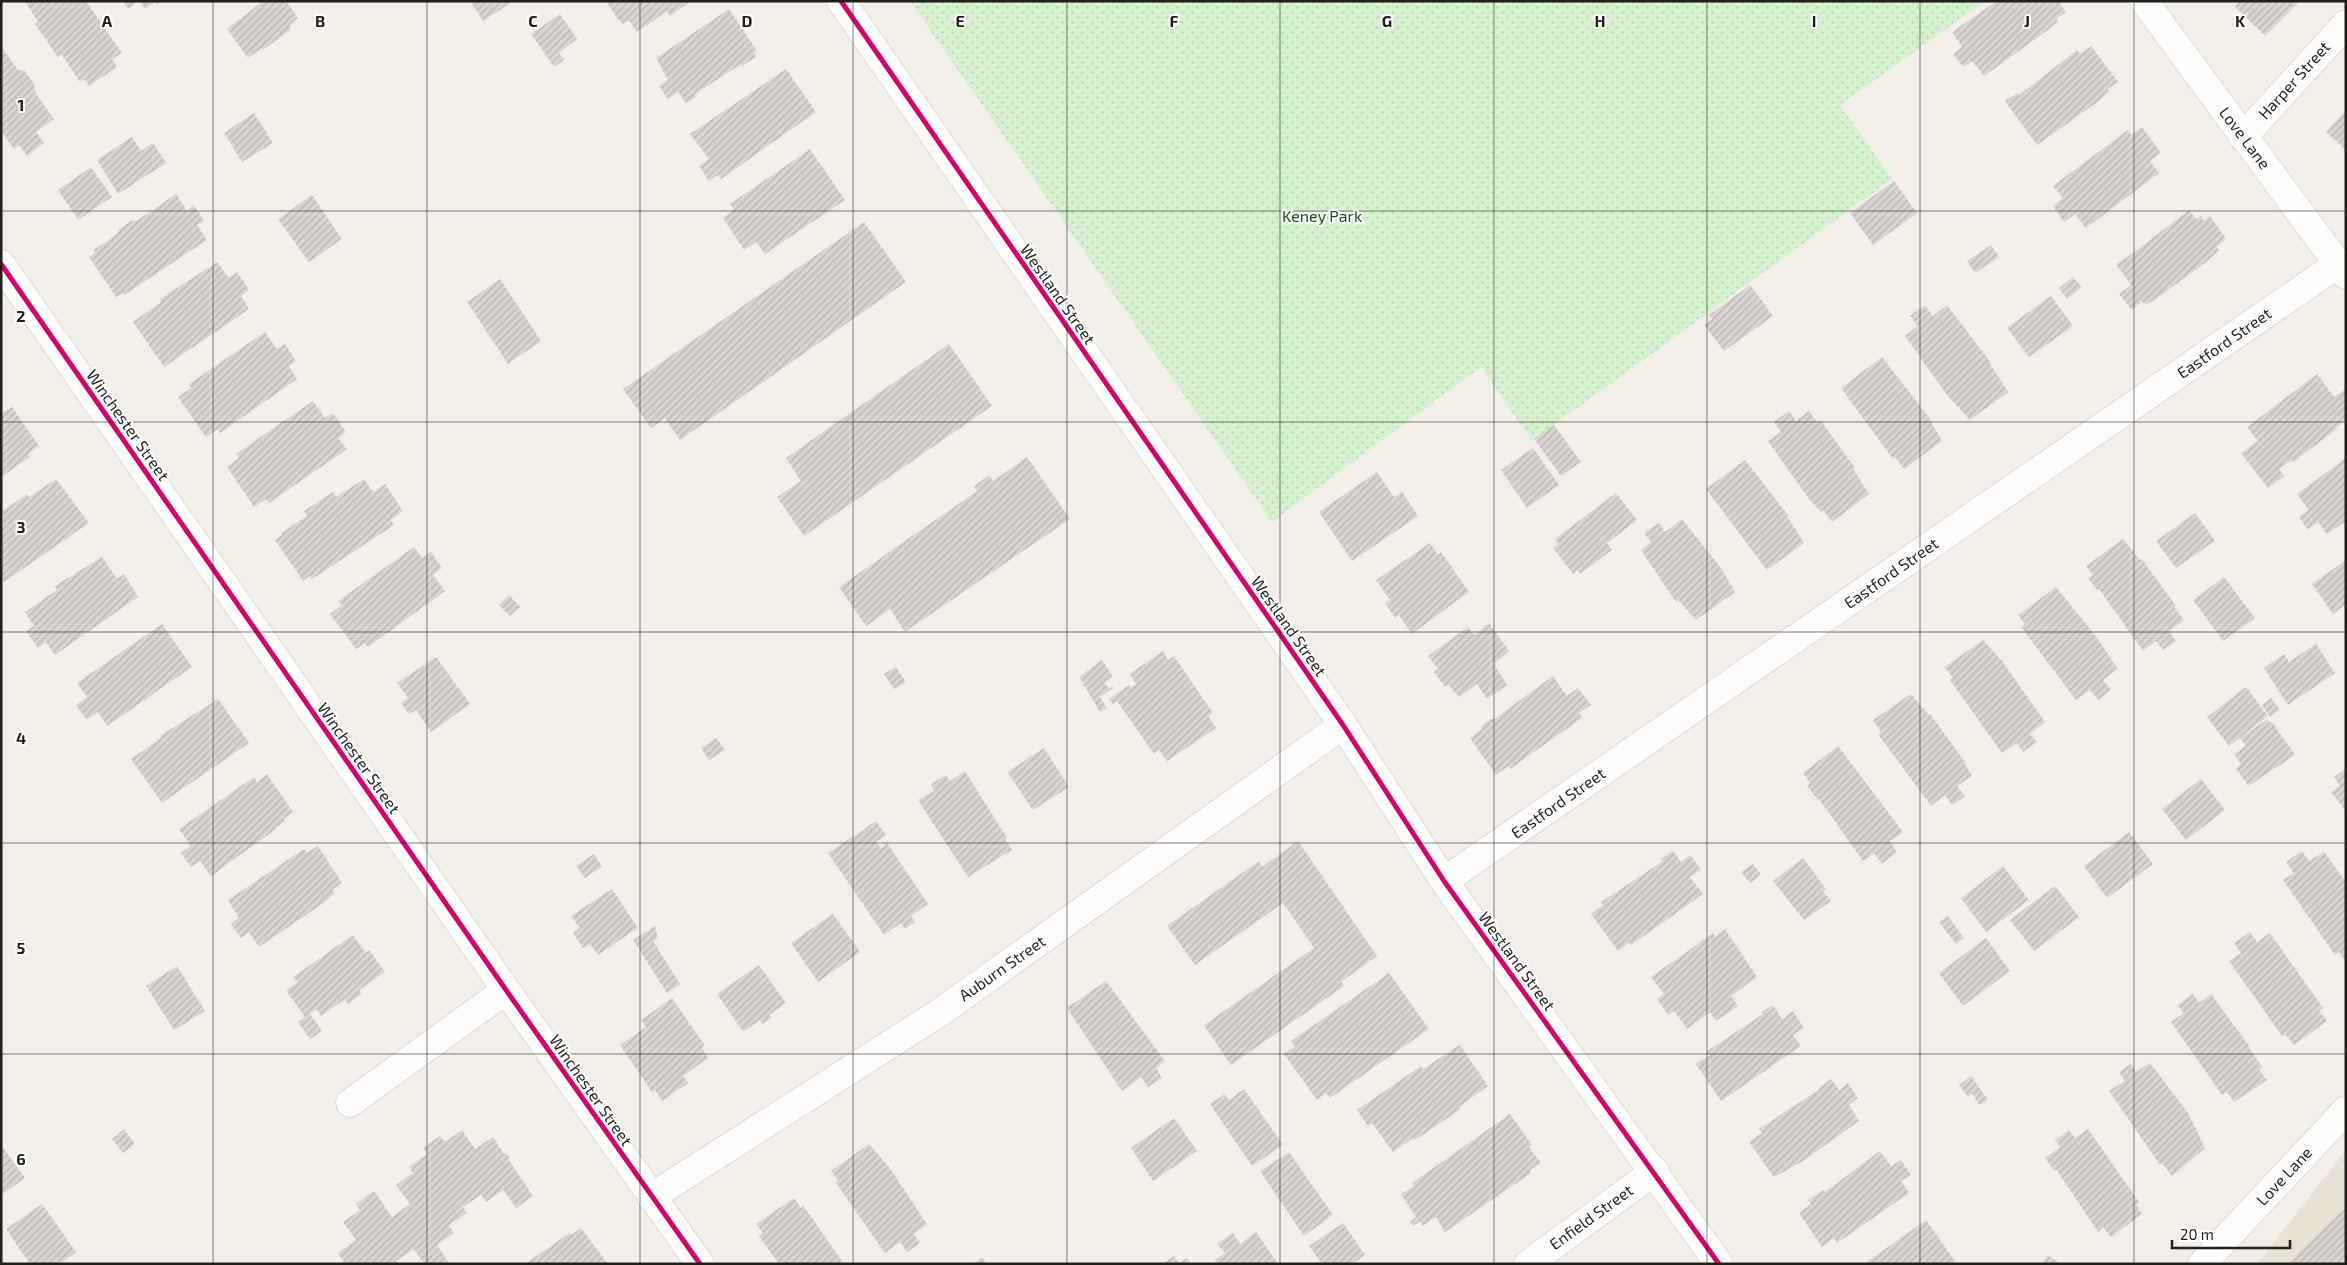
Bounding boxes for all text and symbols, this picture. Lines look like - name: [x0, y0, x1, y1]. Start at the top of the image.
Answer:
- text: A: [102, 11, 113, 30]
- text: B: [315, 11, 325, 30]
- text: C: [528, 11, 538, 30]
- text: D: [742, 11, 753, 30]
- text: E: [955, 11, 965, 30]
- text: F: [1170, 11, 1179, 30]
- text: G: [1382, 11, 1392, 30]
- text: H: [1594, 11, 1606, 30]
- text: I: [1812, 11, 1816, 30]
- text: J: [2024, 11, 2030, 30]
- text: K: [2235, 11, 2246, 30]
- street label: Harper Street: [2254, 37, 2333, 122]
- text: 1: [18, 95, 24, 114]
- street label: Love Lane: [2216, 103, 2275, 172]
- park label: Keney Park: [1282, 206, 1362, 225]
- street label: Westland Street: [1017, 240, 1100, 347]
- street label: Eastford Street: [2173, 303, 2274, 382]
- text: 2: [16, 306, 26, 325]
- street label: Winchester Street: [83, 366, 174, 484]
- text: 3: [16, 517, 26, 536]
- street label: Eastford Street: [1840, 533, 1941, 612]
- street label: Westland Street: [1248, 572, 1331, 679]
- street label: Winchester Street: [314, 699, 405, 817]
- text: 4: [16, 728, 26, 747]
- street label: Eastford Street: [1507, 763, 1608, 842]
- street label: Westland Street: [1475, 907, 1560, 1014]
- street label: Auburn Street: [955, 931, 1049, 1004]
- text: 5: [17, 938, 26, 957]
- street label: Winchester Street: [546, 1031, 637, 1149]
- street label: Love Lane: [2252, 1143, 2315, 1209]
- text: 6: [16, 1149, 26, 1168]
- street label: Enfield Street: [1545, 1180, 1636, 1253]
- scale bar: [2172, 1218, 2290, 1250]
- text: 20 m: [2180, 1225, 2214, 1243]

